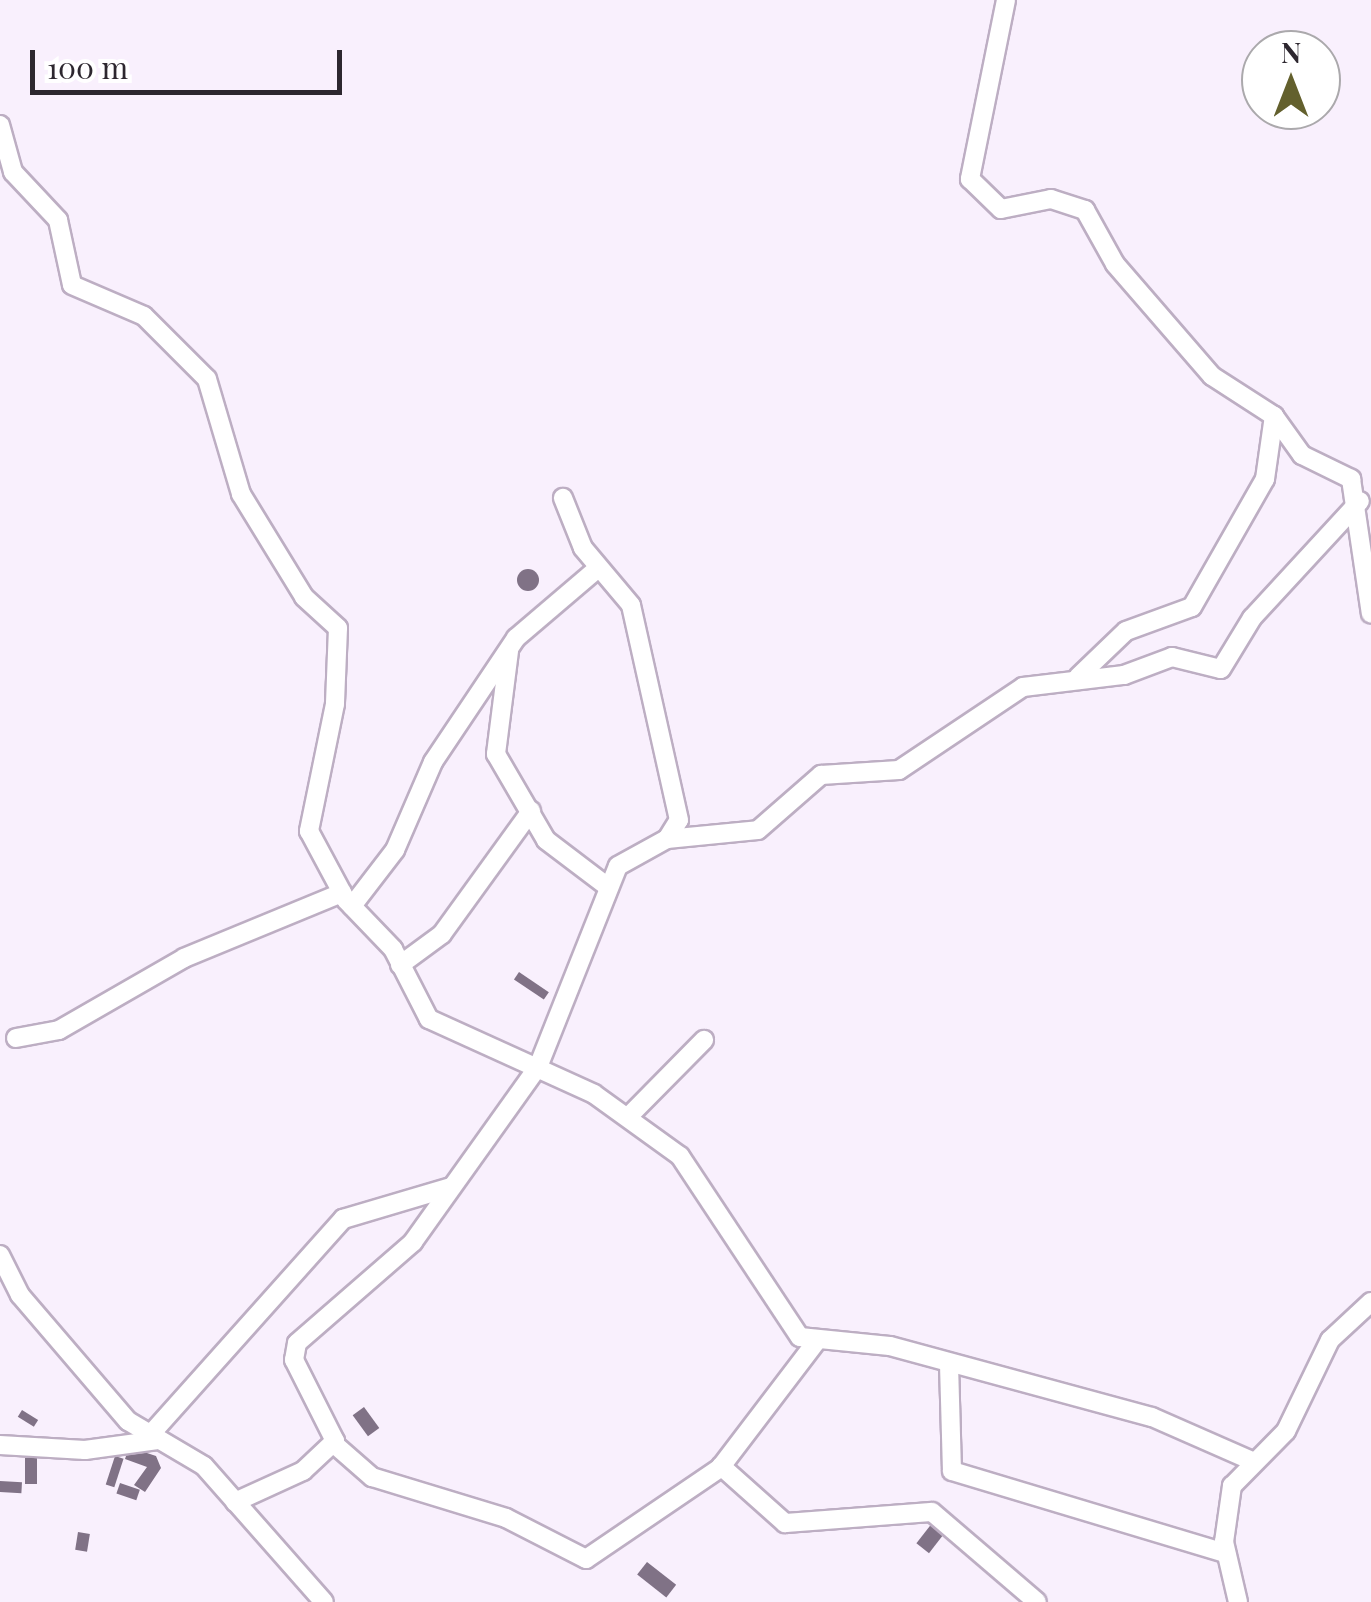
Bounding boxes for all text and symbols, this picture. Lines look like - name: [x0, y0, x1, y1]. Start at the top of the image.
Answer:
- scale bar: [35, 30, 348, 92]
- north arrow: [1241, 30, 1341, 130]
- text: N: [1281, 33, 1301, 70]
- text: 100 m: [47, 47, 128, 87]

